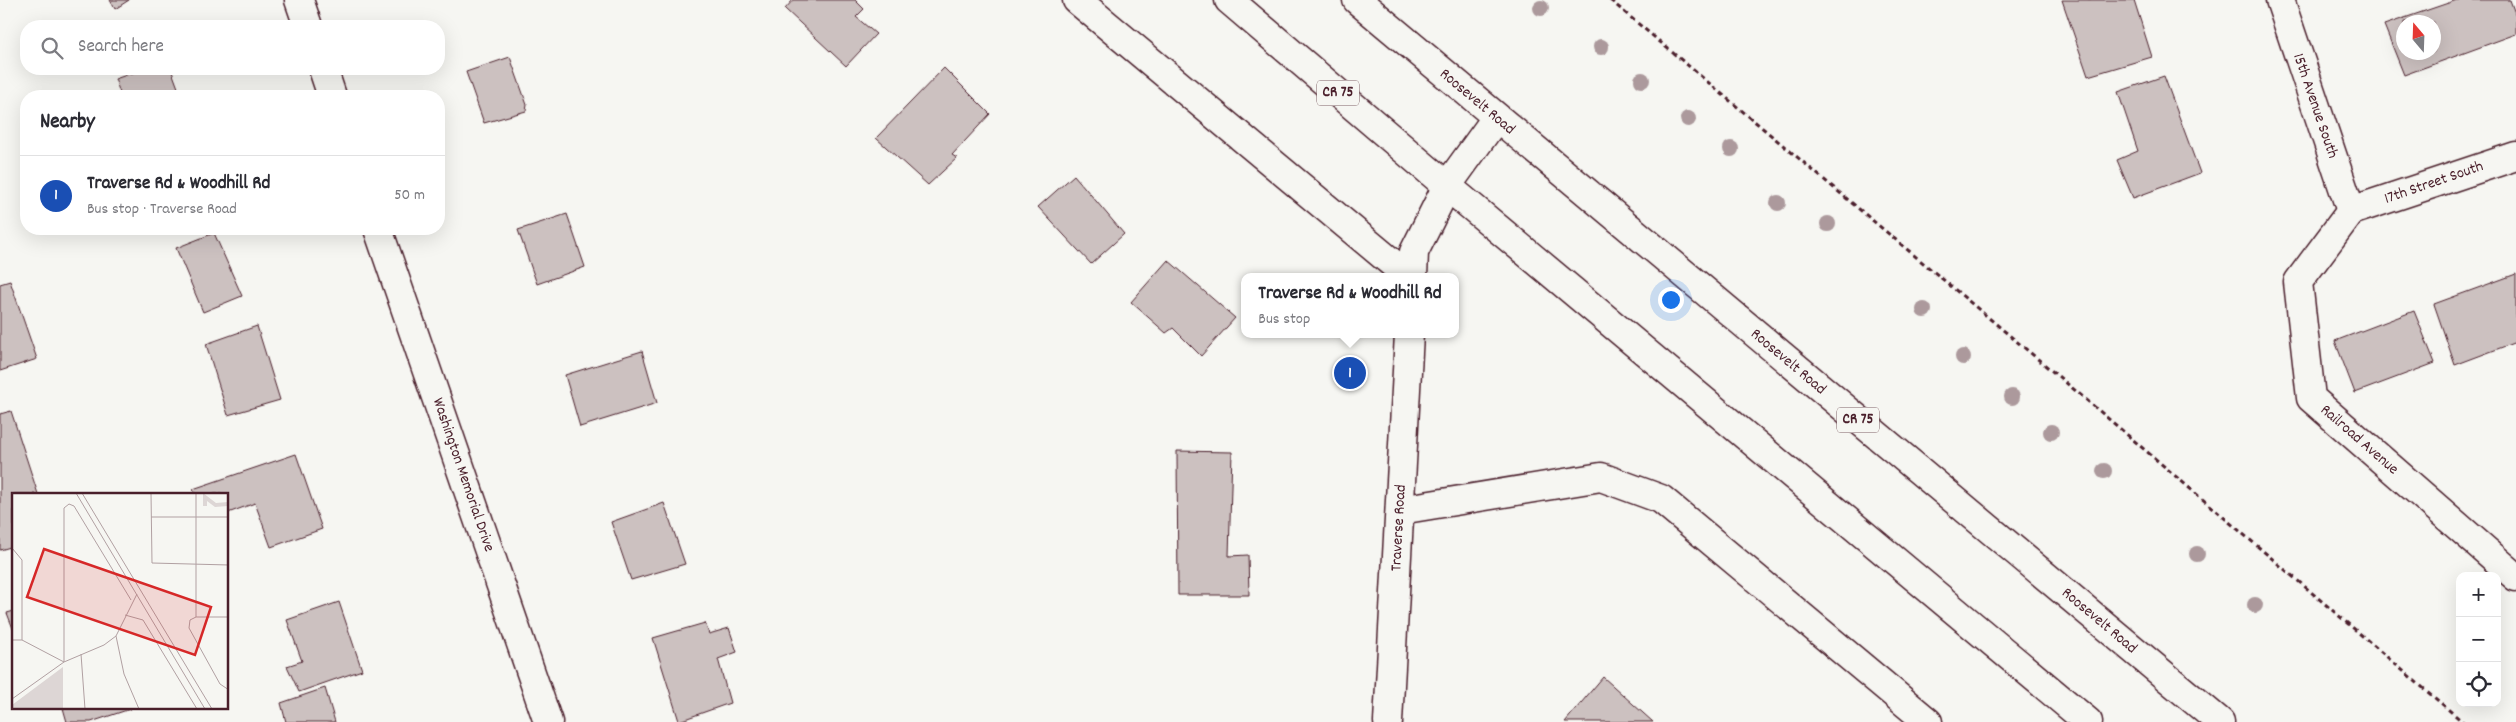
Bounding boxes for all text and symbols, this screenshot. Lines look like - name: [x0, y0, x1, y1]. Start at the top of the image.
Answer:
- north arrow: [2396, 15, 2441, 60]
- search box: [20, 20, 445, 75]
- icon: search: [38, 34, 66, 62]
- text: Search here: [78, 34, 164, 61]
- street label: 15th Avenue South: [2286, 50, 2344, 162]
- street label: Roosevelt Road: [1434, 63, 1520, 141]
- road number: CR 75: [1317, 80, 1359, 106]
- text: Nearby: [40, 108, 95, 138]
- street label: 17th Street South: [2381, 155, 2487, 211]
- text: Traverse Rd & Woodhill Rd: [87, 171, 270, 198]
- text: 1: [54, 184, 58, 207]
- text: 50 m: [394, 184, 425, 207]
- text: Bus stop · Traverse Road: [87, 198, 237, 221]
- popup: [1241, 273, 1459, 338]
- text: Traverse Rd & Woodhill Rd: [1258, 281, 1442, 308]
- your location: [1658, 287, 1684, 313]
- text: Bus stop: [1258, 308, 1310, 331]
- street label: Roosevelt Road: [1745, 323, 1831, 401]
- pin: 1: [1334, 354, 1366, 392]
- street label: Washington Memorial Drive: [426, 395, 500, 555]
- street label: Railroad Avenue: [2315, 399, 2403, 481]
- road number: CR 75: [1837, 408, 1879, 432]
- street label: Traverse Road: [1385, 484, 1413, 572]
- inset map: [12, 493, 229, 710]
- map controls: [2456, 572, 2501, 707]
- button: +: [2456, 572, 2501, 617]
- street label: Roosevelt Road: [2056, 582, 2142, 660]
- button: −: [2456, 617, 2501, 662]
- button: locate: [2456, 662, 2501, 707]

